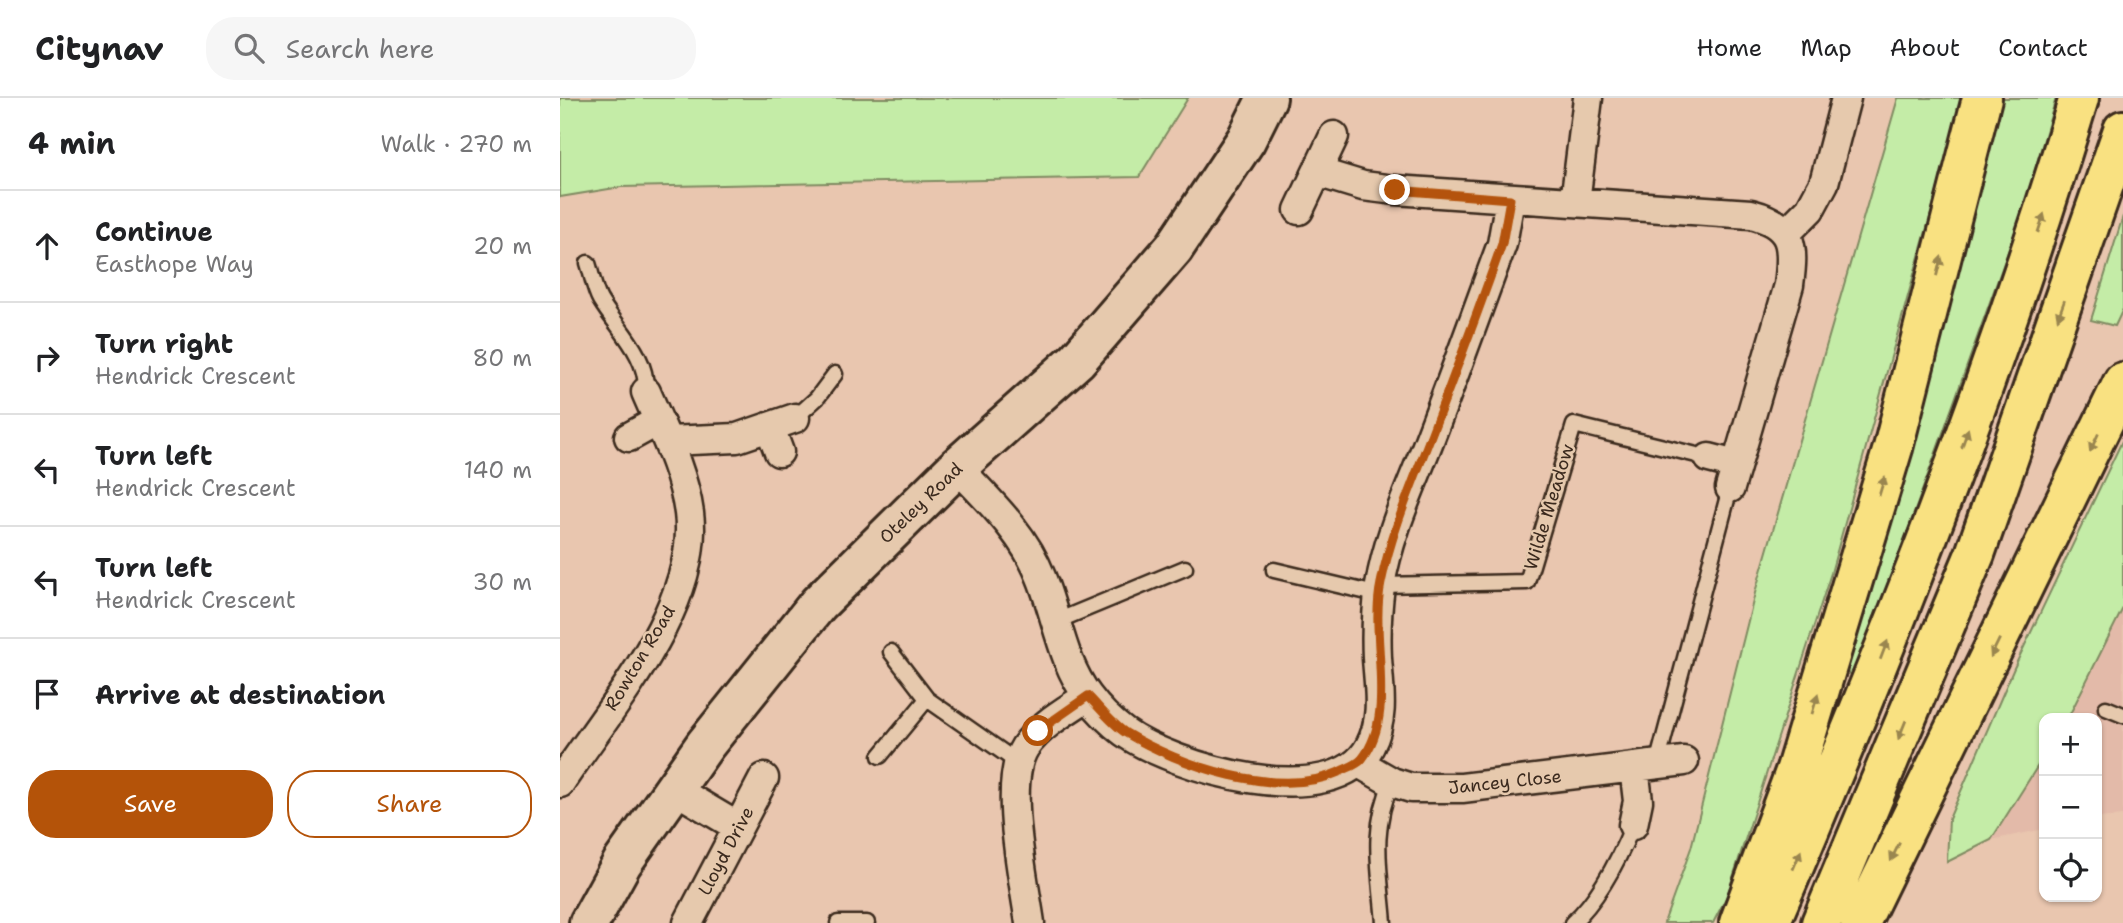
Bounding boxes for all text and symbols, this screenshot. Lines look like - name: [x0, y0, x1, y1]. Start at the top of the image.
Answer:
- search box: [206, 17, 696, 80]
- text: Citynav: [35, 26, 164, 71]
- icon: search: [230, 29, 268, 67]
- text: Search here: [286, 31, 434, 66]
- text: Home: [1696, 32, 1762, 64]
- text: Map: [1800, 32, 1852, 64]
- text: About: [1890, 32, 1960, 64]
- text: Contact: [1998, 32, 2088, 64]
- text: 4 min: [28, 123, 115, 164]
- text: Walk · 270 m: [380, 129, 532, 159]
- route end: [1379, 174, 1410, 205]
- one-way arrow: [2036, 212, 2046, 233]
- text: Continue: [95, 214, 213, 249]
- icon: ahead: [28, 227, 66, 265]
- text: 20 m: [473, 231, 532, 261]
- text: Easthope Way: [95, 249, 254, 279]
- one-way arrow: [1934, 255, 1945, 277]
- one-way arrow: [2056, 300, 2067, 321]
- text: Turn right: [95, 326, 233, 361]
- icon: right: [28, 339, 66, 377]
- text: 80 m: [473, 343, 532, 373]
- text: Hendrick Crescent: [95, 361, 296, 391]
- one-way arrow: [1960, 427, 1971, 448]
- one-way arrow: [2088, 433, 2099, 454]
- text: Turn left: [95, 438, 212, 473]
- street label: Wilde Meadow: [1518, 441, 1580, 573]
- icon: left: [28, 451, 66, 489]
- text: 140 m: [464, 455, 532, 485]
- street label: Oteley Road: [874, 457, 968, 549]
- text: Hendrick Crescent: [95, 473, 296, 503]
- one-way arrow: [1877, 476, 1887, 497]
- text: Turn left: [95, 550, 212, 585]
- icon: left: [28, 563, 66, 601]
- text: 30 m: [473, 567, 532, 597]
- text: Hendrick Crescent: [95, 585, 296, 615]
- street label: Rowton Road: [599, 601, 681, 715]
- one-way arrow: [1990, 638, 2001, 658]
- one-way arrow: [1878, 640, 1889, 661]
- icon: arrive: [28, 675, 66, 713]
- text: Arrive at destination: [95, 677, 385, 712]
- one-way arrow: [1811, 693, 1821, 714]
- map controls: [2039, 713, 2102, 902]
- button: +: [2039, 713, 2102, 776]
- route start: [1022, 715, 1053, 746]
- one-way arrow: [1897, 720, 1908, 741]
- street label: Jancey Close: [1447, 764, 1563, 800]
- button: Save: [28, 770, 273, 838]
- button: Share: [287, 770, 532, 838]
- button: −: [2039, 776, 2102, 839]
- street label: Lloyd Drive: [693, 802, 759, 900]
- button: locate: [2039, 839, 2102, 902]
- one-way arrow: [1889, 842, 1900, 862]
- one-way arrow: [1792, 850, 1803, 871]

